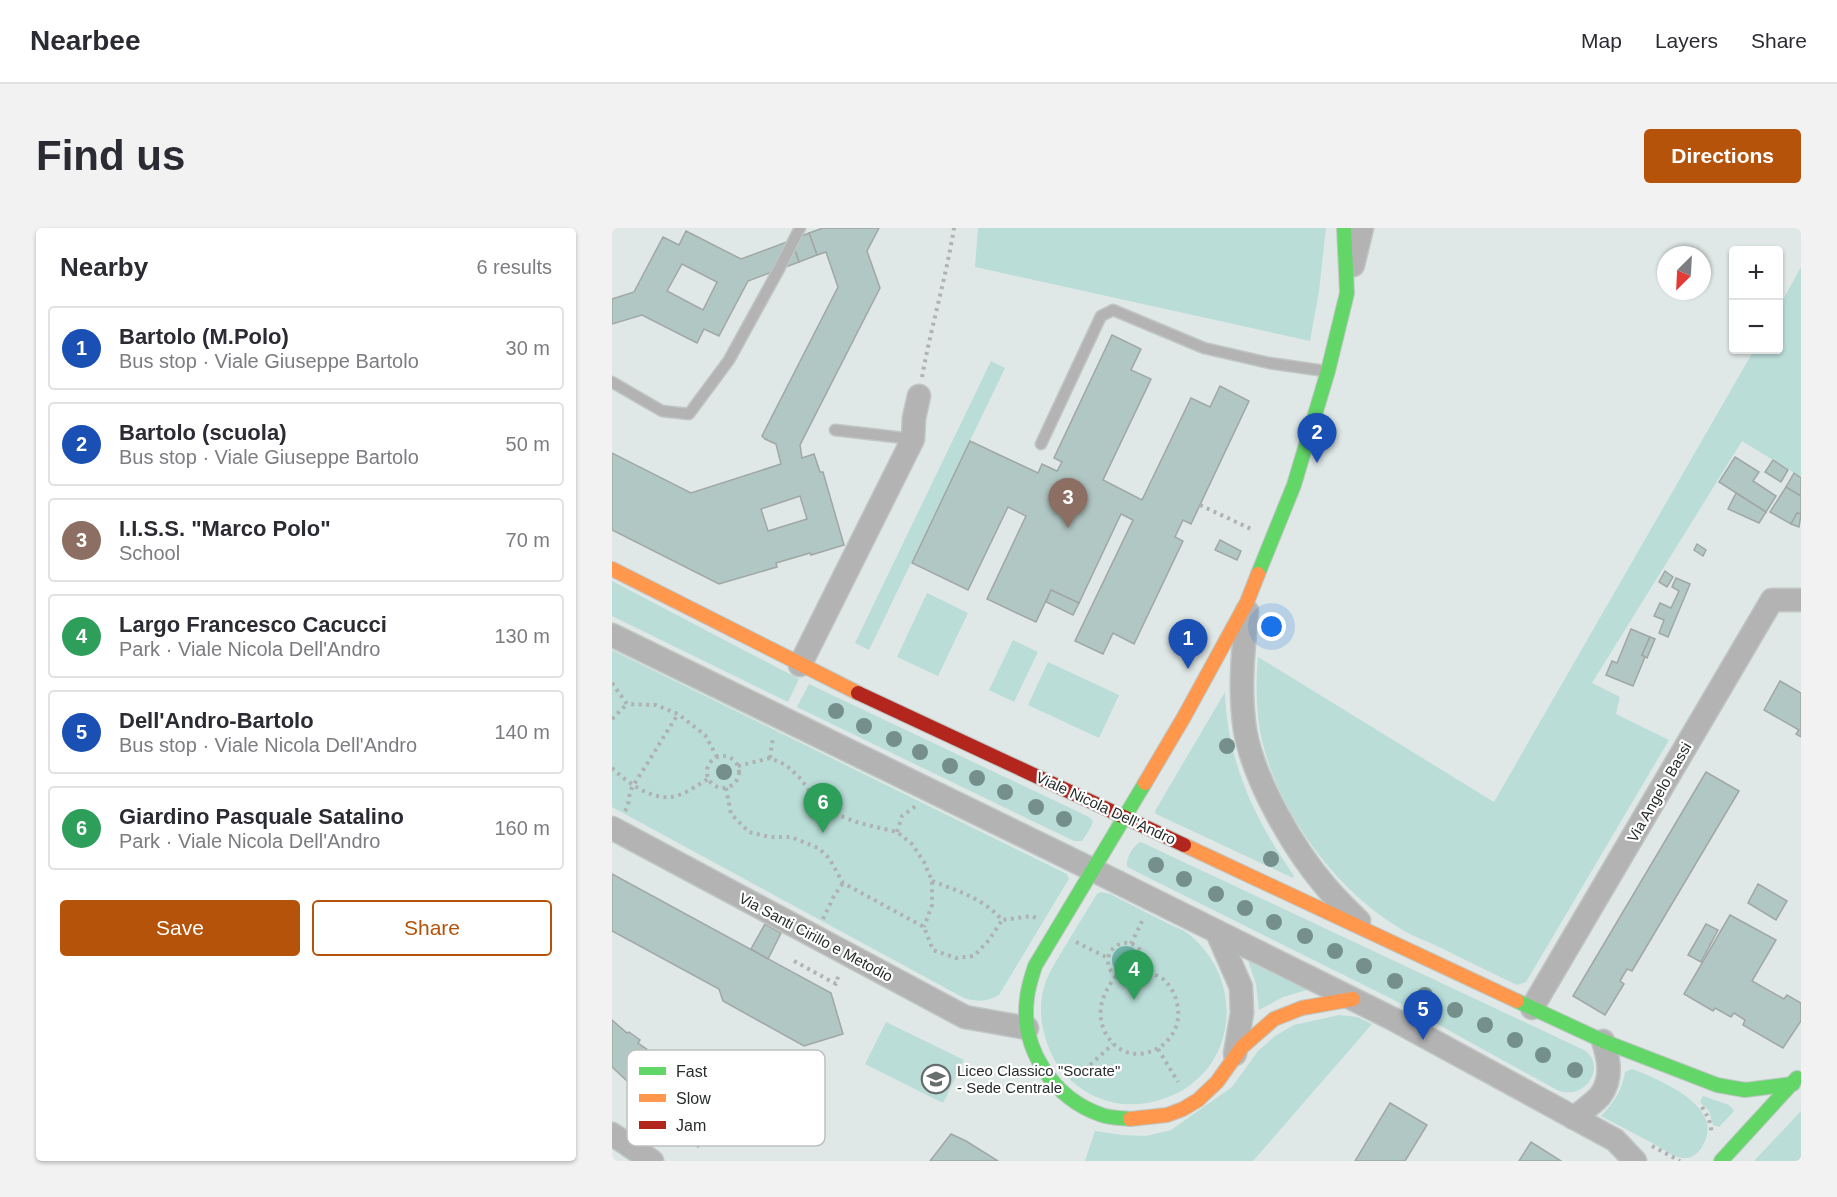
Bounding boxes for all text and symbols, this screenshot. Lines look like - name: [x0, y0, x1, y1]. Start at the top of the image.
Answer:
- text: Nearbee: [30, 25, 141, 56]
- text: Map: [1581, 29, 1622, 52]
- text: Layers: [1655, 29, 1718, 52]
- text: Share: [1751, 29, 1807, 52]
- button: Directions: [1644, 129, 1801, 183]
- text: Find us: [36, 132, 185, 179]
- north arrow: [1657, 246, 1711, 300]
- map controls: [1729, 246, 1783, 354]
- button: +: [1729, 246, 1783, 300]
- text: Nearby: [60, 252, 148, 282]
- text: 6 results: [476, 256, 552, 278]
- button: −: [1729, 300, 1783, 354]
- text: Bartolo (M.Polo): [119, 324, 289, 349]
- text: 1: [76, 337, 87, 359]
- text: 30 m: [506, 337, 550, 359]
- text: Bus stop · Viale Giuseppe Bartolo: [119, 350, 419, 372]
- pin: 2: [1298, 414, 1336, 463]
- text: Bartolo (scuola): [119, 420, 286, 445]
- text: 2: [76, 433, 87, 455]
- text: 50 m: [506, 433, 550, 455]
- text: Bus stop · Viale Giuseppe Bartolo: [119, 446, 419, 468]
- pin: 3: [1048, 478, 1088, 528]
- text: I.I.S.S. "Marco Polo": [119, 516, 331, 541]
- text: 3: [76, 529, 87, 551]
- text: 70 m: [506, 529, 550, 551]
- text: School: [119, 542, 180, 564]
- text: Largo Francesco Cacucci: [119, 612, 387, 637]
- your location: [1257, 612, 1286, 641]
- pin: 1: [1168, 620, 1208, 669]
- text: 4: [76, 625, 87, 647]
- text: 130 m: [494, 625, 550, 647]
- text: Park · Viale Nicola Dell'Andro: [119, 638, 380, 660]
- text: Dell'Andro-Bartolo: [119, 708, 314, 733]
- text: 5: [76, 721, 87, 743]
- text: 140 m: [494, 721, 550, 743]
- text: Bus stop · Viale Nicola Dell'Andro: [119, 734, 417, 756]
- street label: Via Angelo Bassi: [1624, 739, 1694, 845]
- street label: Viale Nicola Dell'Andro: [1034, 768, 1178, 848]
- pin: 6: [804, 784, 842, 833]
- text: Giardino Pasquale Satalino: [119, 804, 404, 829]
- text: 6: [76, 817, 87, 839]
- text: 160 m: [494, 817, 550, 839]
- text: Park · Viale Nicola Dell'Andro: [119, 830, 380, 852]
- street label: Via Santi Cirillo e Metodio: [736, 889, 896, 985]
- button: Save: [60, 900, 300, 956]
- button: Share: [312, 900, 552, 956]
- pin: 4: [1114, 950, 1154, 1000]
- pin: 5: [1404, 990, 1442, 1040]
- legend: [627, 1050, 825, 1146]
- place label: Liceo Classico "Socrate" - Sede Centrale: [957, 1062, 1120, 1096]
- text: Fast: [676, 1063, 708, 1080]
- school or university icon: Liceo Classico "Socrate" - Sede Centrale: [920, 1063, 952, 1095]
- text: Slow: [676, 1090, 711, 1107]
- text: Jam: [676, 1117, 706, 1134]

